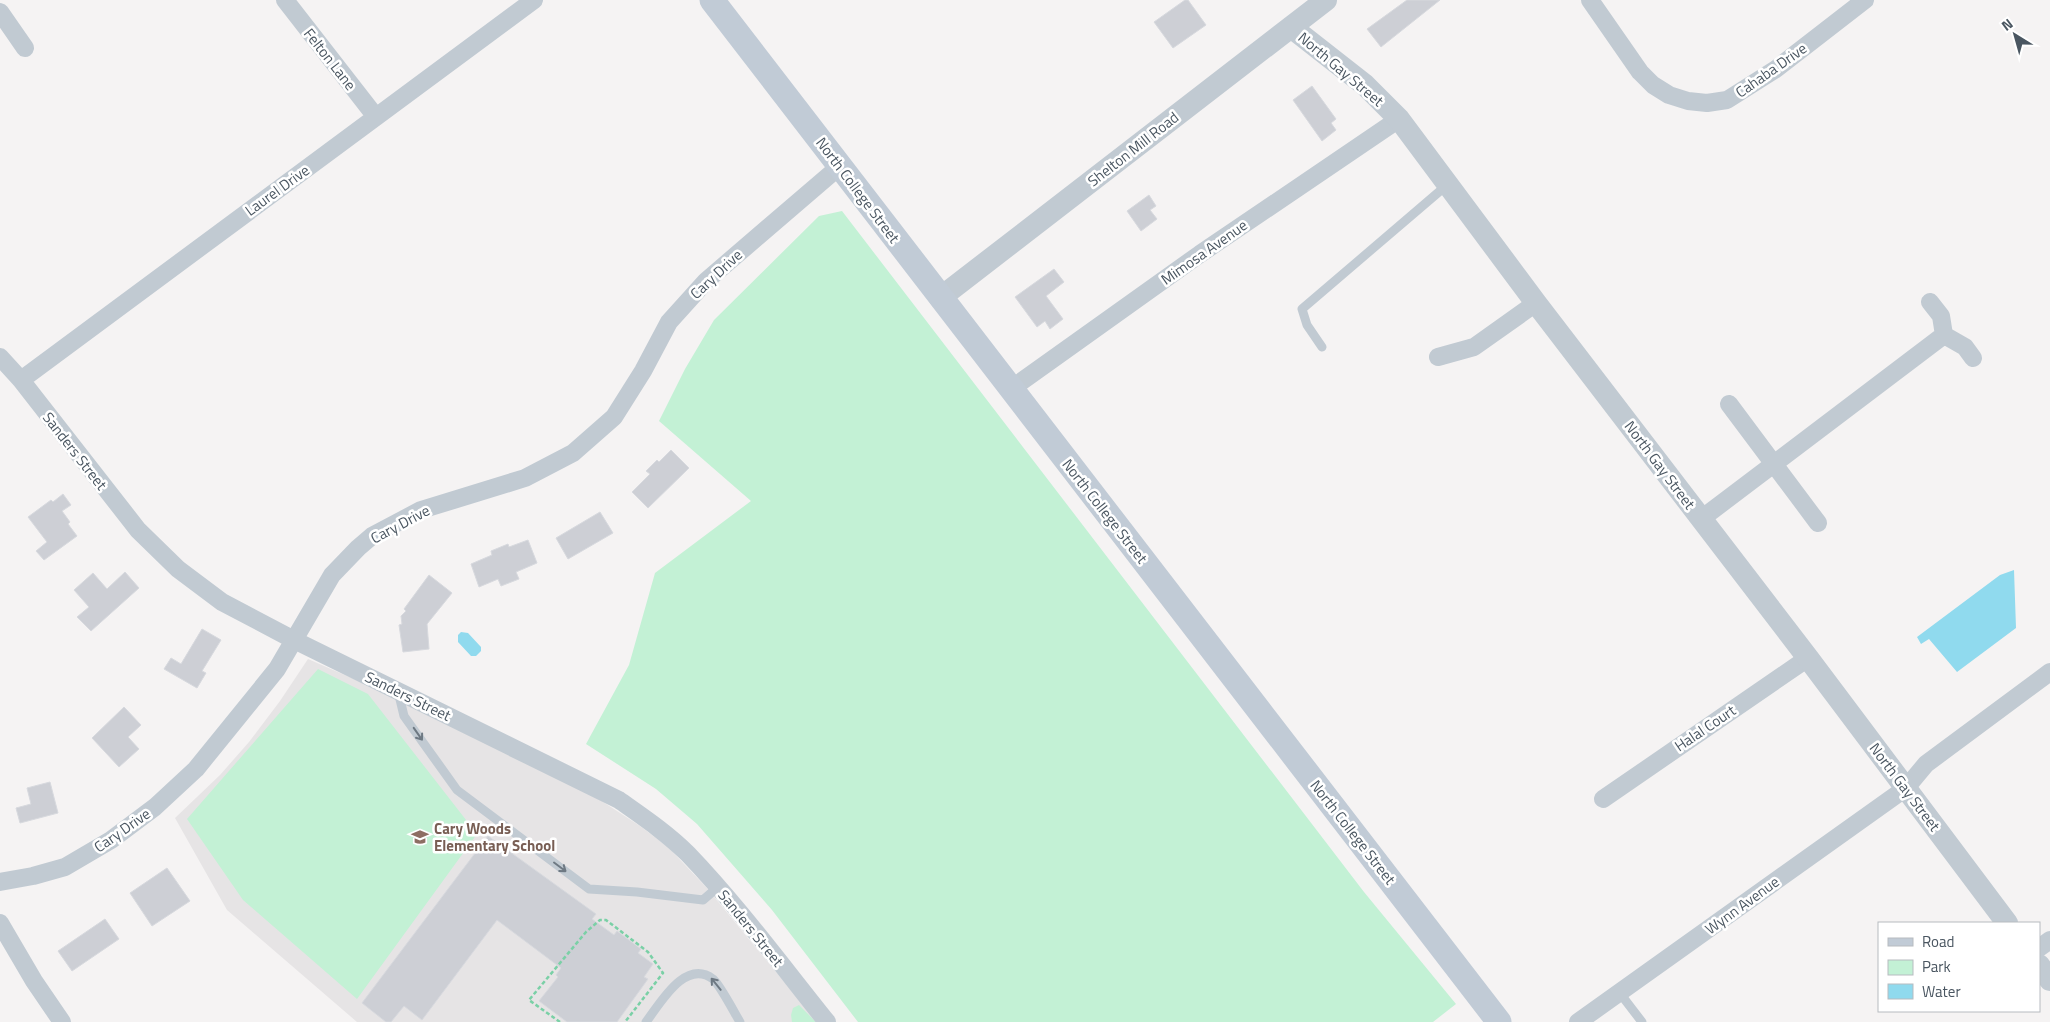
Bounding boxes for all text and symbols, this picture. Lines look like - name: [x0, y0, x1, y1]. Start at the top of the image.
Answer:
- north arrow: [1990, 10, 2040, 60]
- text: N: [1997, 13, 2017, 36]
- street label: Felton Lane: [298, 23, 362, 95]
- street label: North Gay Street: [1293, 26, 1389, 112]
- street label: Cahaba Drive: [1731, 37, 1811, 103]
- street label: Shelton Mill Road: [1082, 106, 1184, 192]
- street label: North College Street: [810, 132, 906, 248]
- street label: Laurel Drive: [240, 159, 314, 221]
- street label: Mimosa Avenue: [1156, 214, 1252, 290]
- street label: Cary Drive: [685, 244, 747, 304]
- street label: Sanders Street: [37, 407, 113, 495]
- street label: North Gay Street: [1619, 416, 1701, 515]
- street label: North College Street: [1057, 454, 1154, 569]
- street label: Cary Drive: [366, 499, 434, 549]
- street label: Sanders Street: [361, 665, 456, 727]
- street label: Halal Court: [1670, 699, 1741, 757]
- one-way arrow: [412, 727, 423, 740]
- street label: North Gay Street: [1864, 738, 1946, 837]
- street label: North College Street: [1305, 775, 1402, 890]
- street label: Cary Drive: [89, 802, 155, 858]
- place label: Cary Woods Elementary School: [434, 817, 555, 857]
- school or university icon: Cary Woods Elementary School: [410, 827, 430, 847]
- one-way arrow: [553, 862, 566, 873]
- street label: Wynn Avenue: [1700, 870, 1784, 940]
- street label: Sanders Street: [713, 884, 790, 972]
- legend: [1878, 922, 2040, 1012]
- text: Road: [1922, 930, 1954, 953]
- text: Park: [1922, 955, 1951, 978]
- one-way arrow: [710, 978, 721, 991]
- text: Water: [1922, 980, 1961, 1003]

